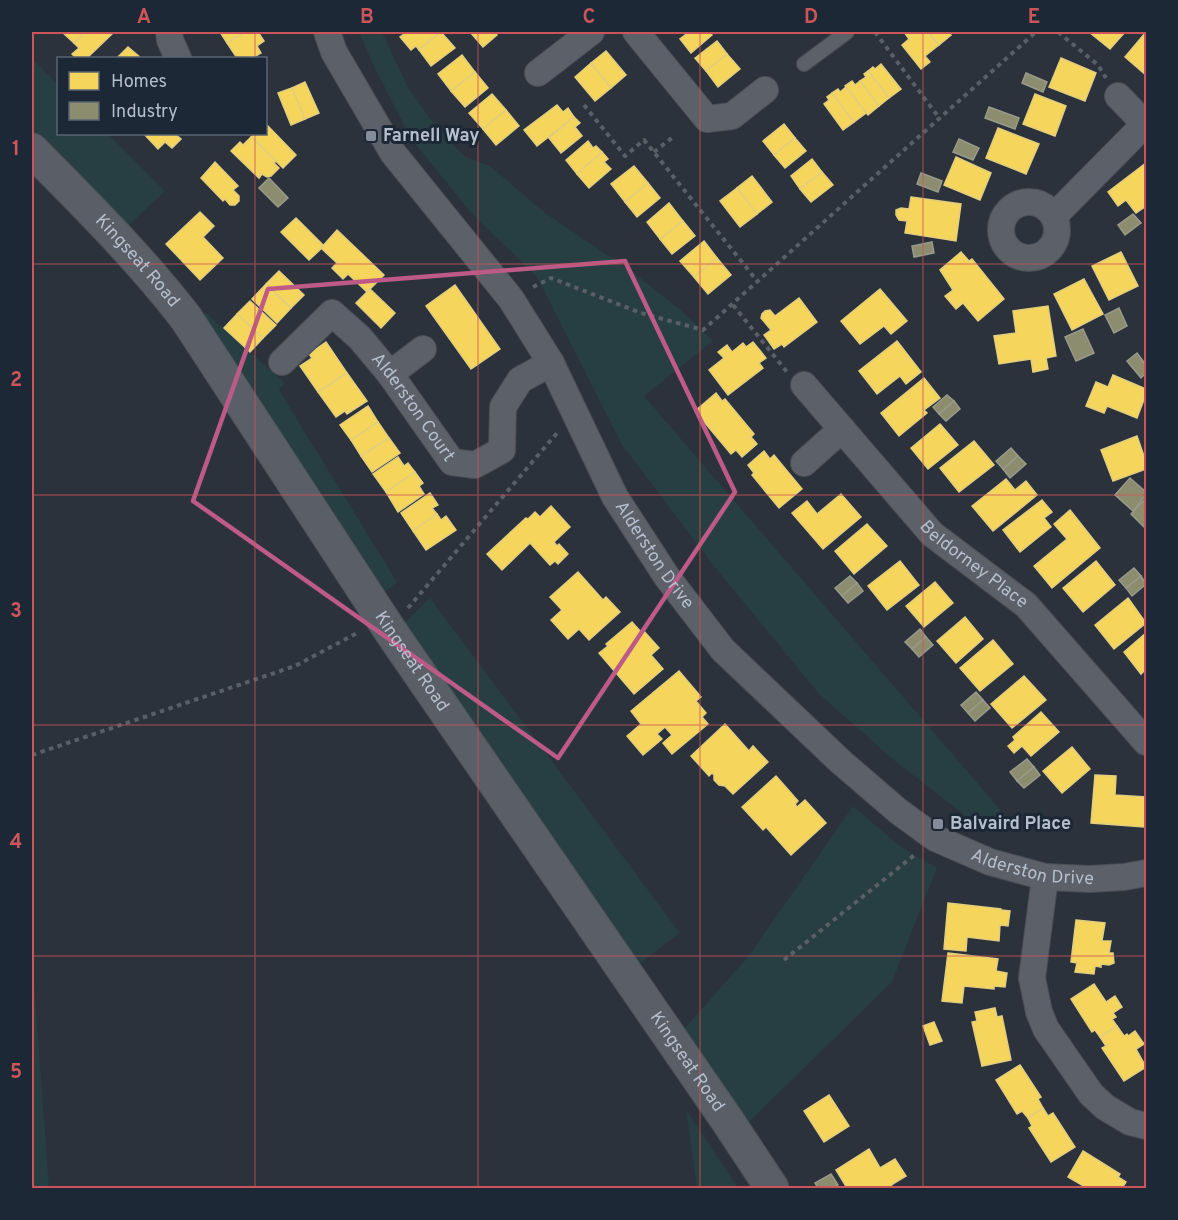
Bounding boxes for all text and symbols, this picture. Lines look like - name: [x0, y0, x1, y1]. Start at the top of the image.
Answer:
- text: A: [137, 5, 151, 31]
- text: B: [360, 5, 374, 31]
- text: C: [583, 5, 595, 31]
- text: D: [804, 5, 818, 31]
- text: E: [1028, 5, 1040, 31]
- legend: [57, 57, 267, 135]
- text: Homes: [111, 71, 167, 94]
- text: Industry: [111, 101, 178, 124]
- place label: Farnell Way: [383, 125, 480, 148]
- marker: Farnell Way: [364, 129, 378, 143]
- text: 1: [12, 137, 20, 163]
- street label: Kingseat Road: [90, 210, 185, 312]
- street label: Alderston Court: [366, 348, 460, 467]
- text: 2: [10, 368, 22, 394]
- street label: Alderston Drive: [609, 497, 699, 614]
- street label: Beldorney Place: [914, 516, 1033, 614]
- text: 3: [10, 599, 22, 625]
- street label: Kingseat Road: [369, 607, 454, 716]
- place label: Balvaird Place: [950, 813, 1071, 836]
- marker: Balvaird Place: [931, 817, 945, 831]
- text: 4: [10, 830, 22, 856]
- street label: Alderston Drive: [967, 844, 1094, 891]
- street label: Kingseat Road: [644, 1007, 730, 1117]
- text: 5: [10, 1060, 22, 1086]

